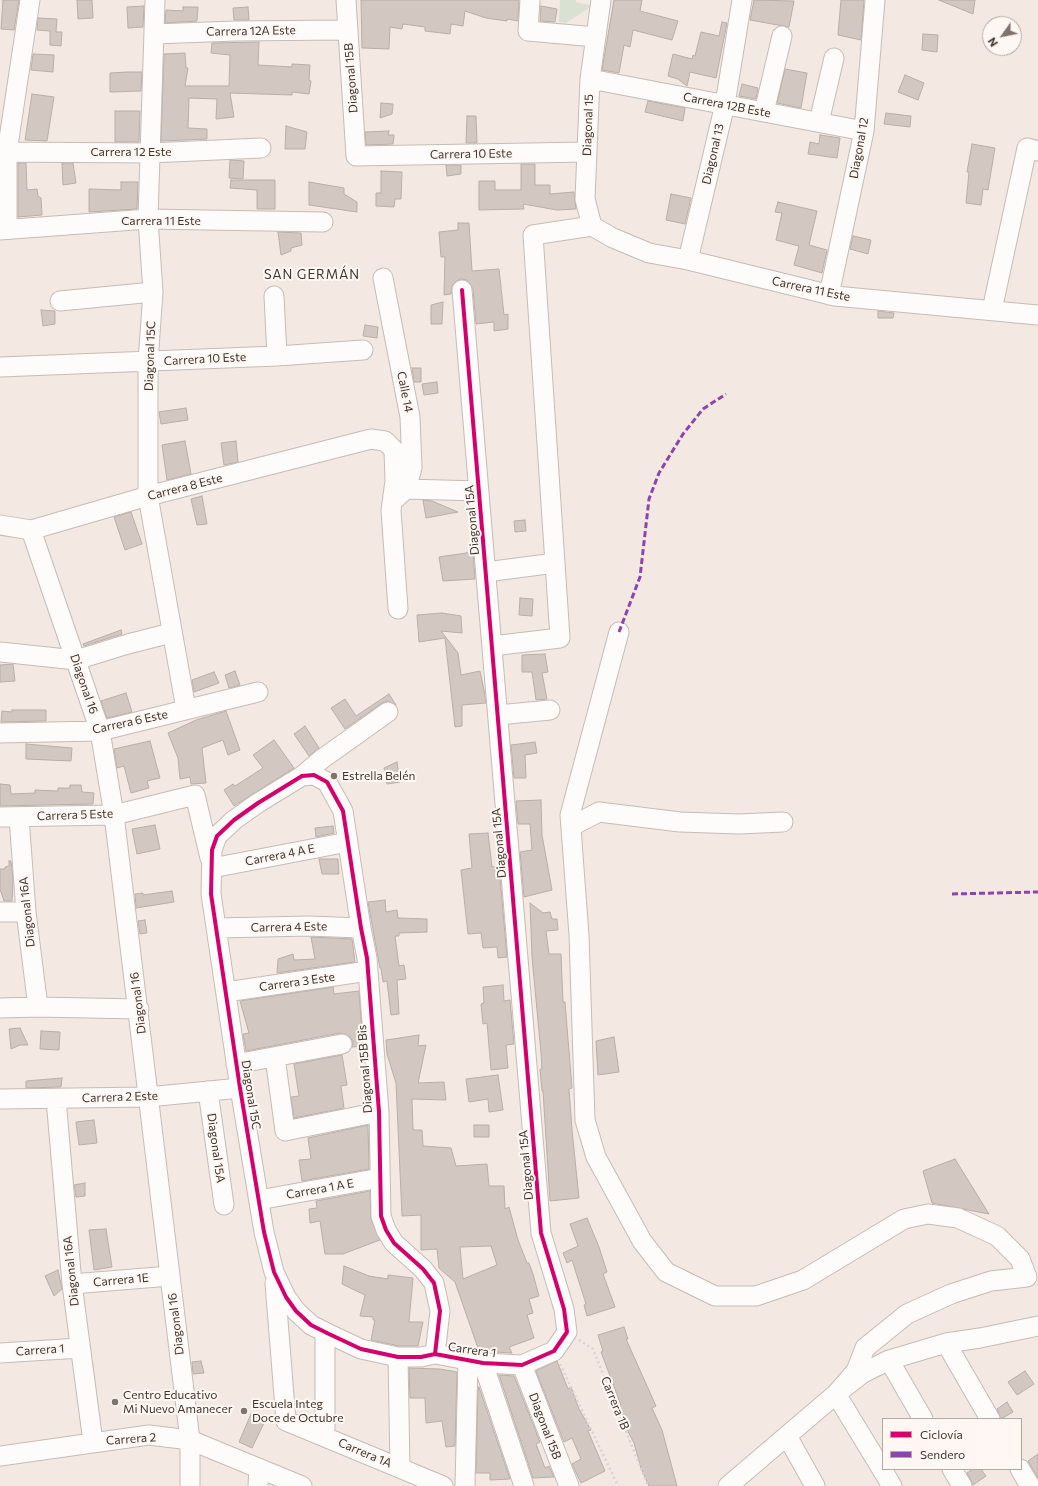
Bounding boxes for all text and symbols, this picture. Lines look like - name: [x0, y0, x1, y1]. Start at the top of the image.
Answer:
- north arrow: [982, 16, 1022, 56]
- street label: Carrera 12A Este: [206, 23, 296, 39]
- text: N: [985, 35, 1000, 49]
- street label: Diagonal 15B: [341, 43, 361, 113]
- street label: Carrera 12B Este: [682, 89, 772, 121]
- street label: Diagonal 15: [580, 94, 596, 156]
- street label: Diagonal 12: [847, 116, 871, 180]
- street label: Diagonal 13: [699, 122, 727, 186]
- street label: Carrera 12 Este: [90, 145, 172, 159]
- street label: Carrera 10 Este: [430, 146, 512, 162]
- street label: Carrera 11 Este: [121, 214, 201, 228]
- district label: SAN GERMÁN: [264, 267, 360, 283]
- street label: Carrera 11 Este: [771, 274, 851, 304]
- street label: Diagonal 15C: [142, 321, 158, 391]
- street label: Carrera 10 Este: [163, 350, 247, 368]
- street label: Calle 14: [394, 370, 416, 414]
- street label: Carrera 8 Este: [146, 471, 224, 503]
- street label: Diagonal 15A: [462, 484, 482, 556]
- street label: Diagonal 16: [67, 652, 101, 716]
- street label: Carrera 6 Este: [91, 707, 169, 737]
- place label: Estrella Belén: [342, 769, 415, 783]
- marker: Estrella Belén: [329, 771, 339, 781]
- street label: Carrera 5 Este: [37, 806, 113, 824]
- street label: Diagonal 15A: [489, 807, 509, 879]
- street label: Carrera 4 A E: [244, 841, 316, 869]
- street label: Diagonal 16A: [16, 876, 38, 948]
- street label: Carrera 4 Este: [251, 919, 327, 935]
- street label: Carrera 3 Este: [258, 970, 336, 994]
- street label: Diagonal 16: [127, 971, 149, 1035]
- street label: Diagonal 15B Bis: [355, 1024, 375, 1114]
- street label: Diagonal 15C: [238, 1059, 264, 1131]
- street label: Carrera 2 Este: [82, 1088, 158, 1106]
- street label: Diagonal 15A: [204, 1112, 228, 1184]
- street label: Diagonal 15A: [516, 1129, 536, 1201]
- street label: Carrera 1 A E: [285, 1176, 355, 1202]
- street label: Diagonal 16A: [60, 1235, 82, 1307]
- street label: Carrera 1E: [93, 1270, 149, 1290]
- street label: Diagonal 16: [165, 1292, 187, 1356]
- street label: Carrera 1: [447, 1339, 497, 1361]
- street label: Carrera 1: [15, 1341, 65, 1359]
- street label: Carrera 1B: [598, 1374, 632, 1432]
- place label: Centro Educativo Mi Nuevo Amanecer: [123, 1388, 233, 1416]
- street label: Diagonal 15B: [526, 1391, 564, 1461]
- marker: Centro Educativo Mi Nuevo Amanecer: [110, 1397, 120, 1407]
- place label: Escuela Integ Doce de Octubre: [252, 1397, 344, 1425]
- marker: Escuela Integ Doce de Octubre: [239, 1406, 249, 1416]
- legend: [882, 1418, 1022, 1470]
- text: Ciclovía: [920, 1427, 963, 1441]
- street label: Carrera 2: [106, 1430, 156, 1448]
- street label: Carrera 1A: [336, 1435, 394, 1471]
- text: Sendero: [920, 1447, 965, 1461]

